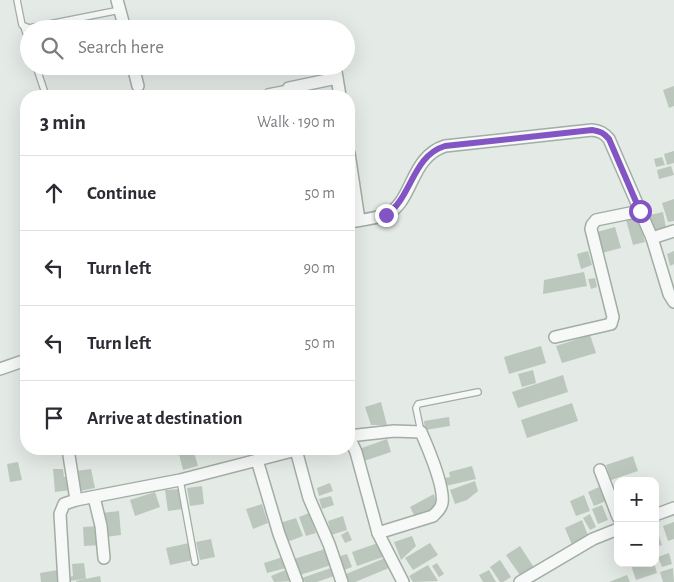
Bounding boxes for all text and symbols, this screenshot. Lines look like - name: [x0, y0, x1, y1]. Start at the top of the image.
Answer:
- search box: [20, 20, 355, 75]
- icon: search: [38, 34, 66, 62]
- text: Search here: [78, 38, 164, 57]
- text: 3 min: [40, 112, 86, 133]
- text: Walk · 190 m: [257, 114, 335, 130]
- icon: ahead: [40, 179, 68, 207]
- text: Continue: [87, 184, 156, 203]
- text: 50 m: [304, 185, 335, 201]
- route start: [629, 200, 652, 223]
- route end: [375, 204, 398, 227]
- icon: left: [40, 254, 68, 282]
- text: Turn left: [87, 259, 151, 278]
- text: 90 m: [304, 260, 335, 276]
- icon: left: [40, 329, 68, 357]
- text: Turn left: [87, 334, 151, 353]
- text: 50 m: [304, 335, 335, 351]
- icon: arrive: [40, 404, 68, 432]
- text: Arrive at destination: [87, 409, 243, 428]
- map controls: [614, 477, 659, 567]
- button: +: [614, 477, 659, 522]
- button: −: [614, 522, 659, 567]

